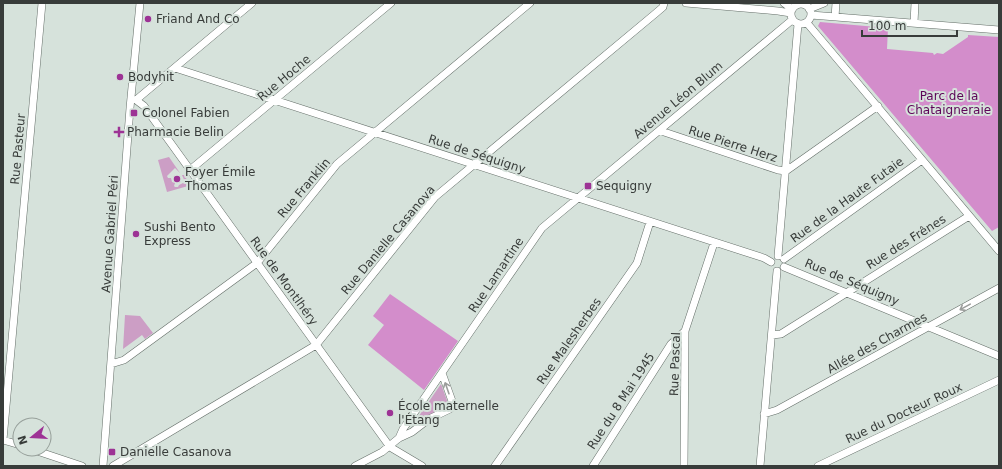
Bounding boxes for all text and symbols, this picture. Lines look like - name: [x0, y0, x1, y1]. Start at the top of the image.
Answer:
- place label: Friand And Co: [156, 12, 240, 26]
- scale bar: [862, 12, 957, 38]
- marker: Friand And Co: [143, 14, 153, 24]
- text: 100 m: [868, 19, 906, 33]
- street label: Rue Hoche: [255, 52, 313, 104]
- street label: Avenue Léon Blum: [631, 59, 725, 141]
- place label: Bodyhit: [128, 70, 174, 84]
- marker: Bodyhit: [115, 72, 125, 82]
- park label: Parc de la Chataigneraie: [907, 89, 991, 117]
- place label: Colonel Fabien: [142, 106, 230, 120]
- marker: Colonel Fabien: [129, 108, 139, 118]
- street label: Rue Pasteur: [8, 113, 28, 185]
- street label: Rue Pierre Herz: [687, 123, 779, 165]
- place label: Pharmacie Belin: [127, 125, 224, 139]
- marker: Pharmacie Belin: [114, 127, 124, 137]
- street label: Rue de Séquigny: [427, 132, 527, 176]
- street label: Rue de la Haute Futaie: [788, 154, 906, 246]
- street label: Rue Franklin: [275, 155, 333, 221]
- place label: Foyer Émile Thomas: [184, 164, 255, 193]
- marker: Foyer Émile Thomas: [172, 174, 182, 184]
- street label: Avenue Gabriel Péri: [99, 175, 121, 293]
- place label: Sequigny: [596, 179, 652, 193]
- marker: Sequigny: [583, 181, 593, 191]
- street label: Rue Danielle Casanova: [338, 183, 438, 297]
- street label: Rue des Frênes: [864, 212, 948, 272]
- place label: Sushi Bento Express: [144, 220, 216, 248]
- marker: Sushi Bento Express: [131, 229, 141, 239]
- street label: Rue de Montlhéry: [247, 234, 321, 328]
- street label: Rue Lamartine: [466, 235, 526, 315]
- street label: Rue de Séquigny: [803, 256, 901, 308]
- street label: Rue Malesherbes: [534, 295, 604, 387]
- one-way arrow: [959, 304, 971, 312]
- street label: Allée des Charmes: [825, 310, 929, 376]
- street label: Rue Pascal: [667, 332, 683, 396]
- street label: Rue du 8 Mai 1945: [584, 350, 658, 452]
- street label: Rue du Docteur Roux: [843, 380, 965, 446]
- one-way arrow: [443, 382, 451, 394]
- place label: École maternelle l'Étang: [398, 398, 499, 427]
- marker: École maternelle l'Étang: [385, 408, 395, 418]
- north arrow: [12, 417, 52, 457]
- text: N: [15, 434, 31, 446]
- place label: Danielle Casanova: [120, 445, 232, 459]
- marker: Danielle Casanova: [107, 447, 117, 457]

